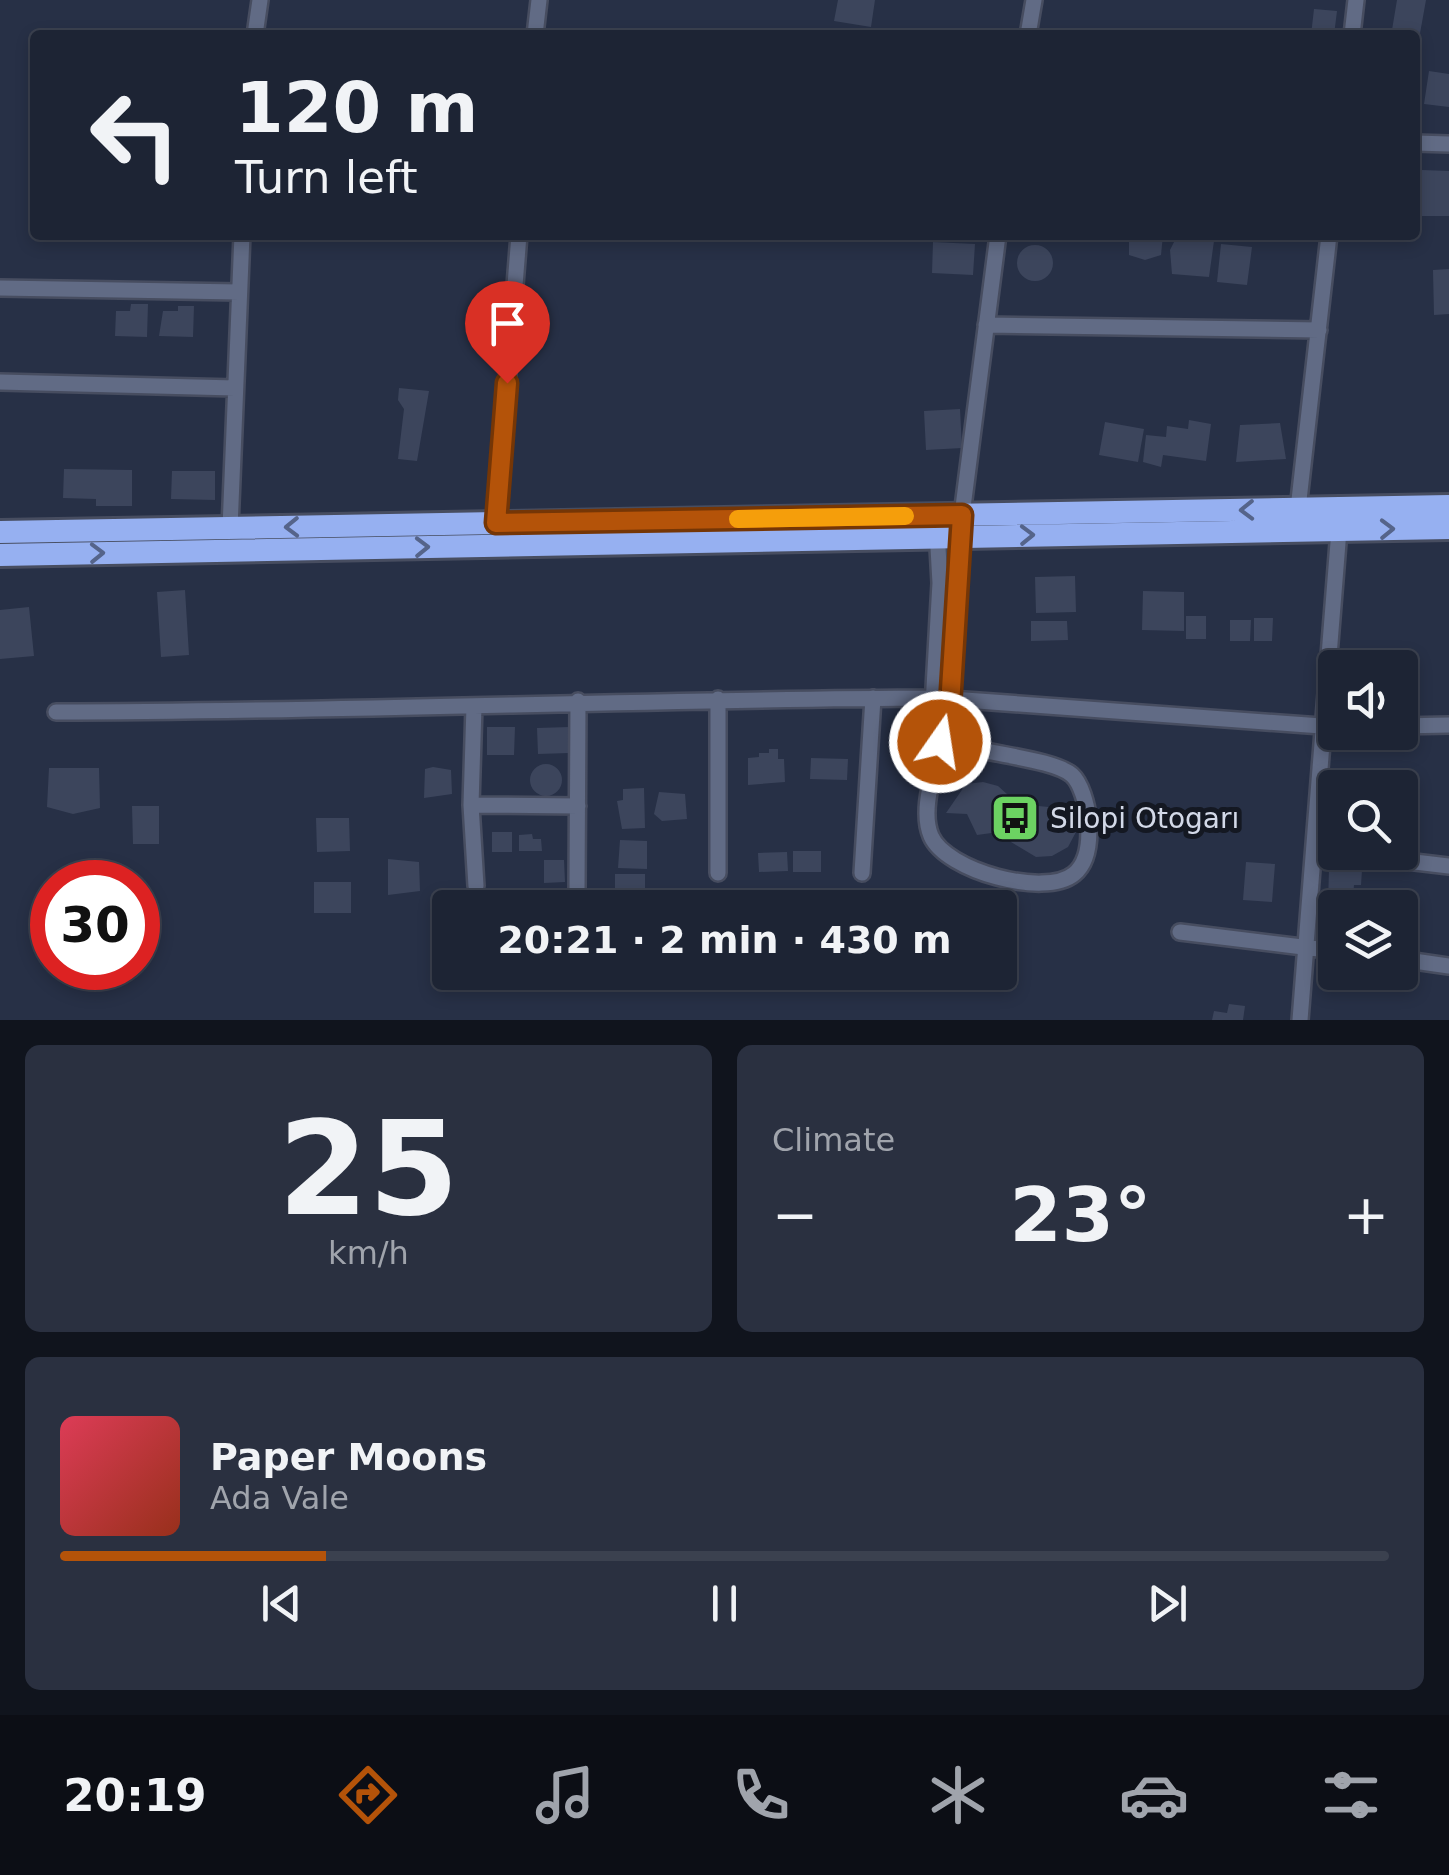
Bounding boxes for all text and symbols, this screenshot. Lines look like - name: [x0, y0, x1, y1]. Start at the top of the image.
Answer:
- text: 120 m: [235, 67, 478, 149]
- icon: left: [70, 70, 200, 200]
- text: Turn left: [235, 151, 418, 204]
- pin: [465, 281, 550, 384]
- icon: arrive: [480, 296, 535, 351]
- one-way arrow: [1238, 499, 1254, 520]
- one-way arrow: [283, 516, 298, 538]
- one-way arrow: [1380, 518, 1396, 540]
- one-way arrow: [1020, 525, 1036, 546]
- one-way arrow: [416, 536, 431, 558]
- one-way arrow: [90, 543, 106, 564]
- map controls: [1318, 650, 1418, 990]
- button: sound: [1318, 650, 1418, 750]
- position arrow: [888, 690, 992, 794]
- button: search: [1318, 770, 1418, 870]
- bus stop icon: Silopi Otogarı: [989, 792, 1041, 844]
- place label: Silopi Otogarı: [1050, 802, 1239, 835]
- speed limit sign: 30: [30, 860, 160, 990]
- button: layers: [1318, 890, 1418, 990]
- text: 20:21 · 2 min · 430 m: [497, 918, 952, 962]
- text: 25: [278, 1093, 459, 1245]
- text: Climate: [772, 1121, 895, 1159]
- text: 23°: [1010, 1171, 1151, 1259]
- text: −: [772, 1183, 818, 1247]
- text: +: [1343, 1183, 1389, 1247]
- text: km/h: [328, 1234, 409, 1272]
- text: Paper Moons: [210, 1435, 487, 1479]
- text: Ada Vale: [210, 1479, 349, 1517]
- icon: previous: [254, 1576, 309, 1631]
- icon: pause: [697, 1576, 752, 1631]
- icon: next: [1140, 1576, 1195, 1631]
- icon: directions: [333, 1760, 403, 1830]
- icon: music: [530, 1760, 600, 1830]
- icon: phone: [726, 1760, 796, 1830]
- icon: climate: [923, 1760, 993, 1830]
- icon: car: [1119, 1760, 1189, 1830]
- icon: filters: [1316, 1760, 1386, 1830]
- text: 20:19: [63, 1769, 207, 1822]

